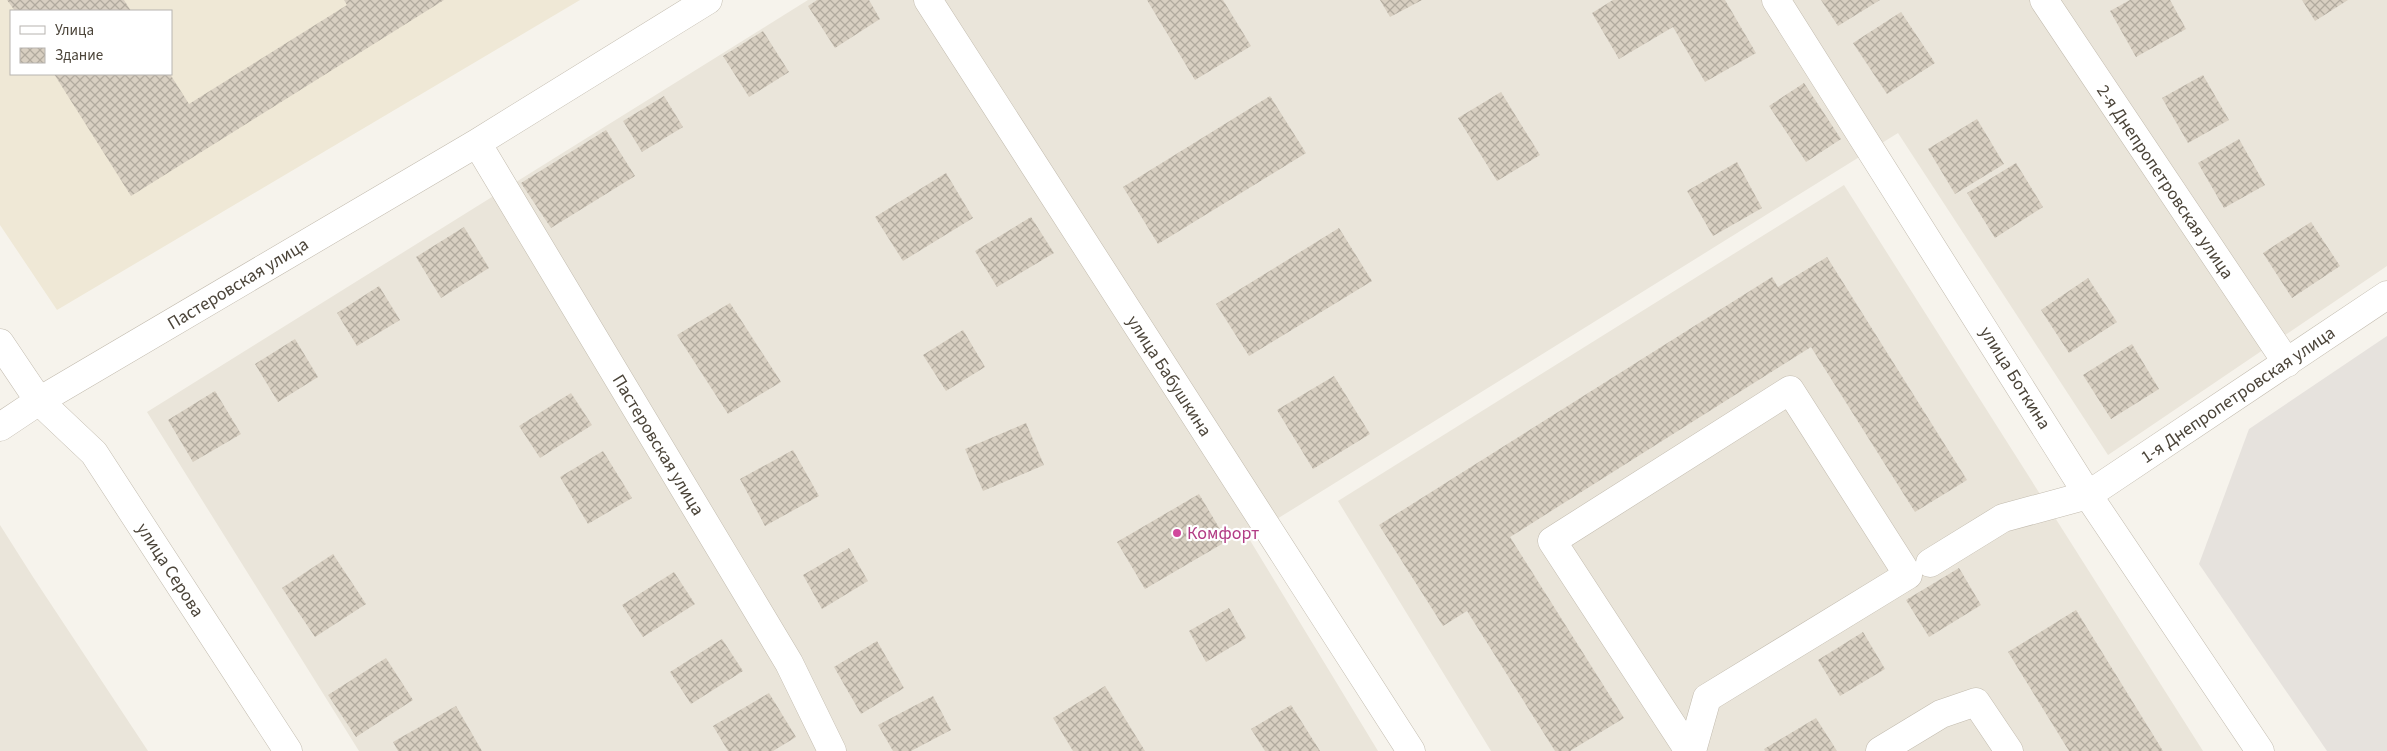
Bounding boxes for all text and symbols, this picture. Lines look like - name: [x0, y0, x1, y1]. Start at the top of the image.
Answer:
- legend: [10, 10, 172, 75]
- text: Улица: [55, 20, 94, 41]
- text: Здание: [55, 45, 103, 66]
- street label: 2-я Днепропетровская улица: [2090, 80, 2240, 284]
- street label: Пастеровская улица: [163, 232, 313, 336]
- street label: улица Бабушкина: [1120, 310, 1218, 442]
- street label: 1-я Днепропетровская улица: [2136, 320, 2340, 470]
- street label: улица Боткина: [1973, 322, 2057, 434]
- street label: Пастеровская улица: [606, 370, 710, 520]
- street label: улица Серова: [130, 518, 210, 622]
- place label: Комфорт: [1187, 521, 1259, 546]
- marker: Комфорт: [1171, 527, 1183, 539]

